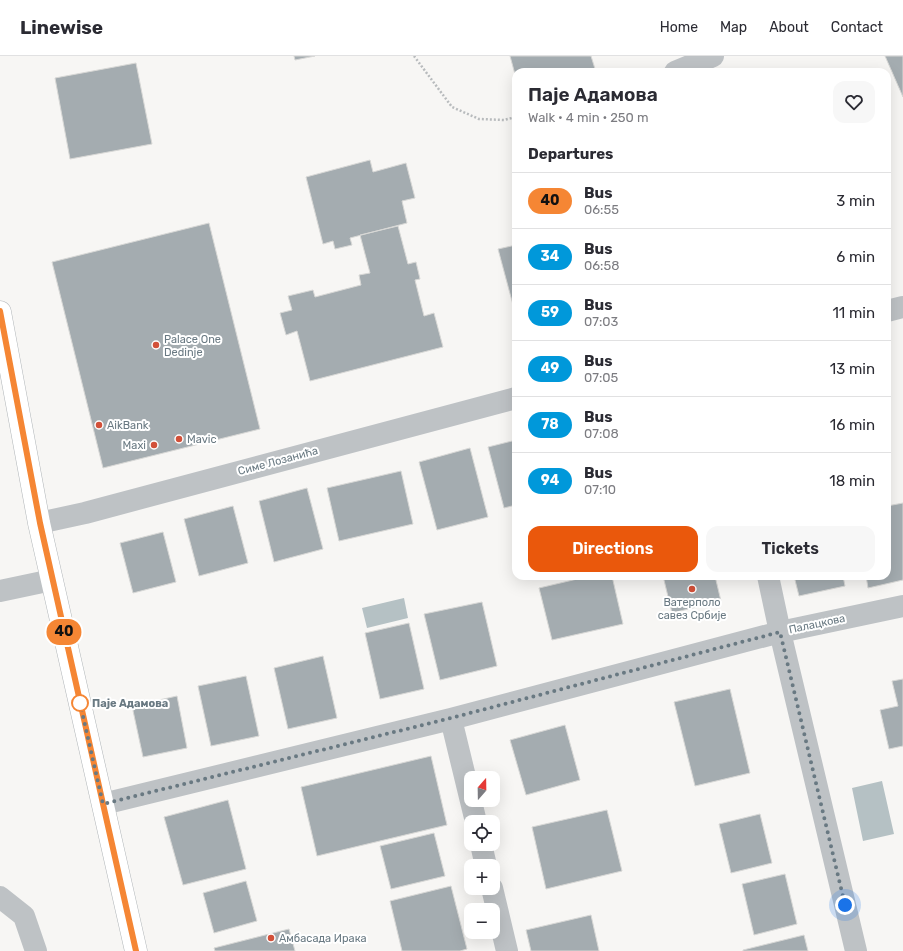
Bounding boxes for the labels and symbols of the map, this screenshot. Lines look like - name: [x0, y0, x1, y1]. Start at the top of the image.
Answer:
- place label: Palace One Dedinje: [164, 333, 221, 359]
- marker: Palace One Dedinje: [151, 340, 161, 350]
- place label: AikBank: [107, 419, 149, 432]
- marker: AikBank: [94, 420, 104, 430]
- place label: Mavic: [187, 433, 217, 446]
- marker: Mavic: [174, 434, 184, 444]
- place label: Maxi: [123, 439, 146, 452]
- marker: Maxi: [149, 440, 159, 450]
- street label: Симе Лозанића: [237, 444, 319, 478]
- marker: Ватерполо савез Србије: [687, 584, 697, 594]
- place label: Ватерполо савез Србије: [658, 596, 726, 622]
- street label: Палацкова: [788, 612, 846, 636]
- line badge: 40: [46, 619, 82, 645]
- marker: Паје Адамова: [71, 694, 89, 712]
- place label: Паје Адамова: [92, 697, 168, 710]
- north arrow: [464, 771, 500, 807]
- your location: [835, 895, 855, 915]
- place label: Амбасада Ирака: [279, 932, 367, 945]
- marker: Амбасада Ирака: [266, 933, 276, 943]

